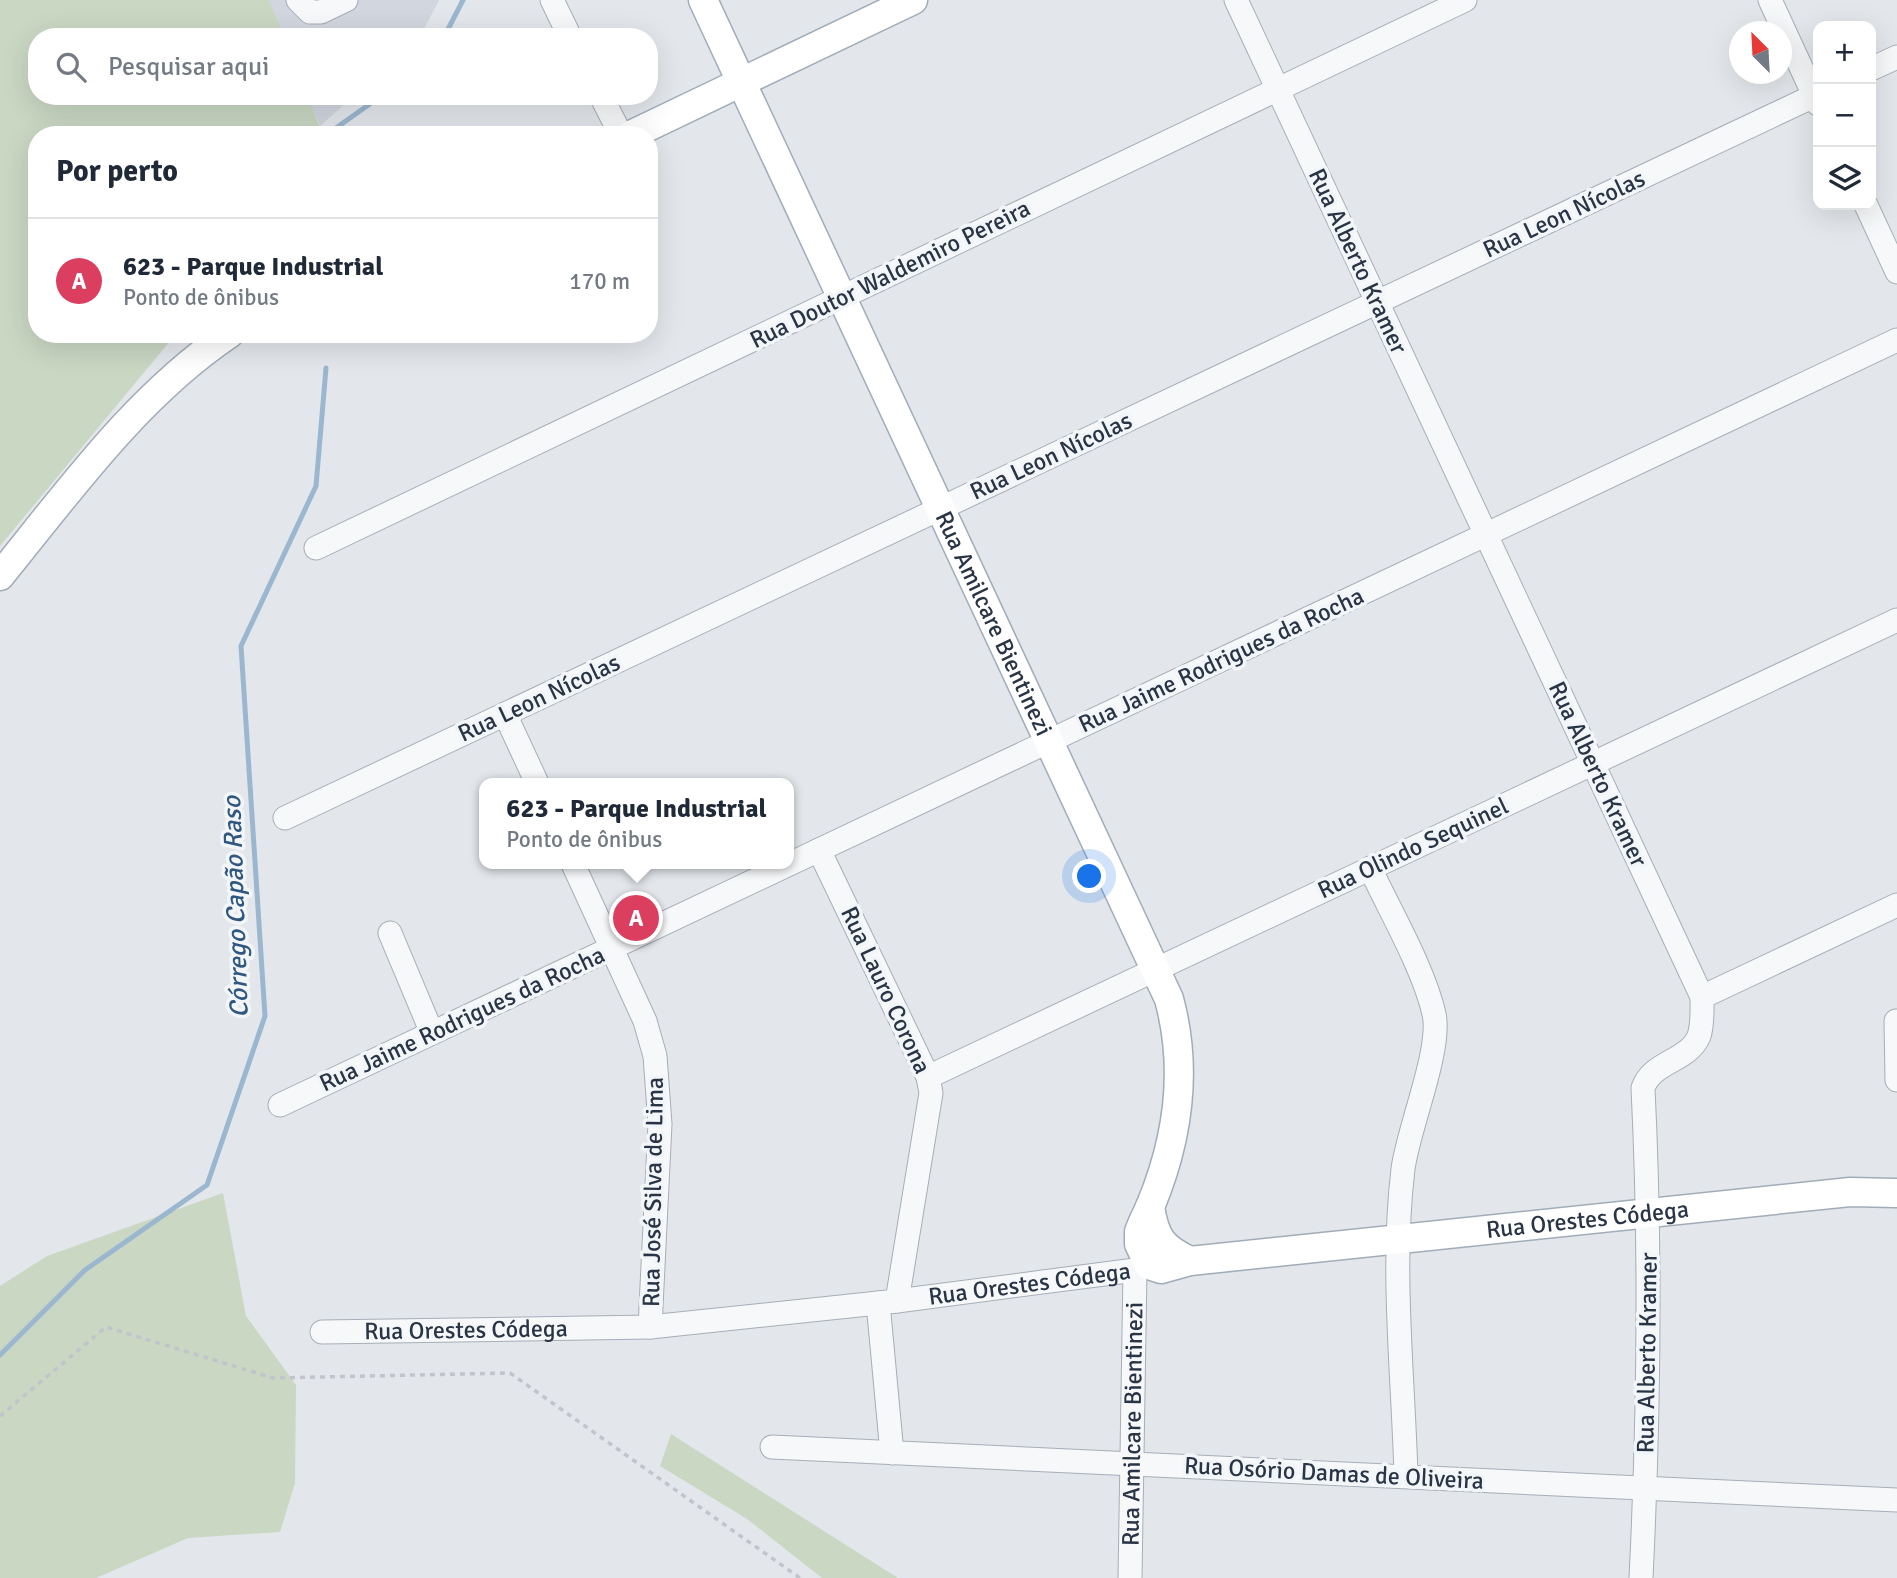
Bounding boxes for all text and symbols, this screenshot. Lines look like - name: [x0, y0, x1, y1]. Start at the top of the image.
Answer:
- north arrow: [1729, 21, 1792, 84]
- map controls: [1813, 21, 1876, 210]
- button: +: [1813, 21, 1876, 84]
- search box: [28, 28, 658, 105]
- icon: search: [52, 48, 90, 86]
- text: Pesquisar aqui: [108, 51, 269, 83]
- button: −: [1813, 84, 1876, 147]
- button: layers: [1813, 147, 1876, 210]
- text: Por perto: [56, 153, 178, 190]
- street label: Rua Leon Nícolas: [1478, 163, 1650, 265]
- street label: Rua Alberto Kramer: [1302, 164, 1414, 359]
- street label: Rua Doutor Waldemiro Pereira: [745, 193, 1035, 355]
- text: 623 - Parque Industrial: [123, 251, 383, 283]
- text: A: [72, 267, 86, 296]
- text: 170 m: [569, 267, 630, 296]
- text: Ponto de ônibus: [123, 283, 279, 312]
- street label: Rua Leon Nícolas: [965, 405, 1137, 507]
- street label: Rua Amilcare Bientinezi: [929, 506, 1059, 741]
- street label: Rua Jaime Rodrigues da Rocha: [1073, 581, 1369, 739]
- street label: Rua Leon Nícolas: [453, 647, 625, 749]
- street label: Rua Alberto Kramer: [1542, 677, 1654, 872]
- popup: [479, 778, 794, 869]
- street label: Rua Olindo Sequinel: [1313, 791, 1513, 905]
- text: 623 - Parque Industrial: [506, 793, 767, 825]
- water label: Córrego Capão Raso: [216, 794, 256, 1018]
- text: Ponto de ônibus: [506, 825, 662, 854]
- your location: [1072, 859, 1106, 893]
- pin: A: [613, 892, 659, 944]
- street label: Rua Lauro Corona: [834, 902, 938, 1078]
- street label: Rua Jaime Rodrigues da Rocha: [314, 940, 610, 1098]
- street label: Rua José Silva de Lima: [636, 1077, 670, 1307]
- street label: Rua Orestes Códega: [1485, 1194, 1690, 1245]
- street label: Rua Alberto Kramer: [1630, 1252, 1664, 1454]
- street label: Rua Orestes Códega: [927, 1256, 1132, 1312]
- street label: Rua Amilcare Bientinezi: [1116, 1302, 1149, 1546]
- street label: Rua Orestes Códega: [364, 1313, 568, 1346]
- street label: Rua Osório Damas de Oliveira: [1183, 1450, 1485, 1496]

